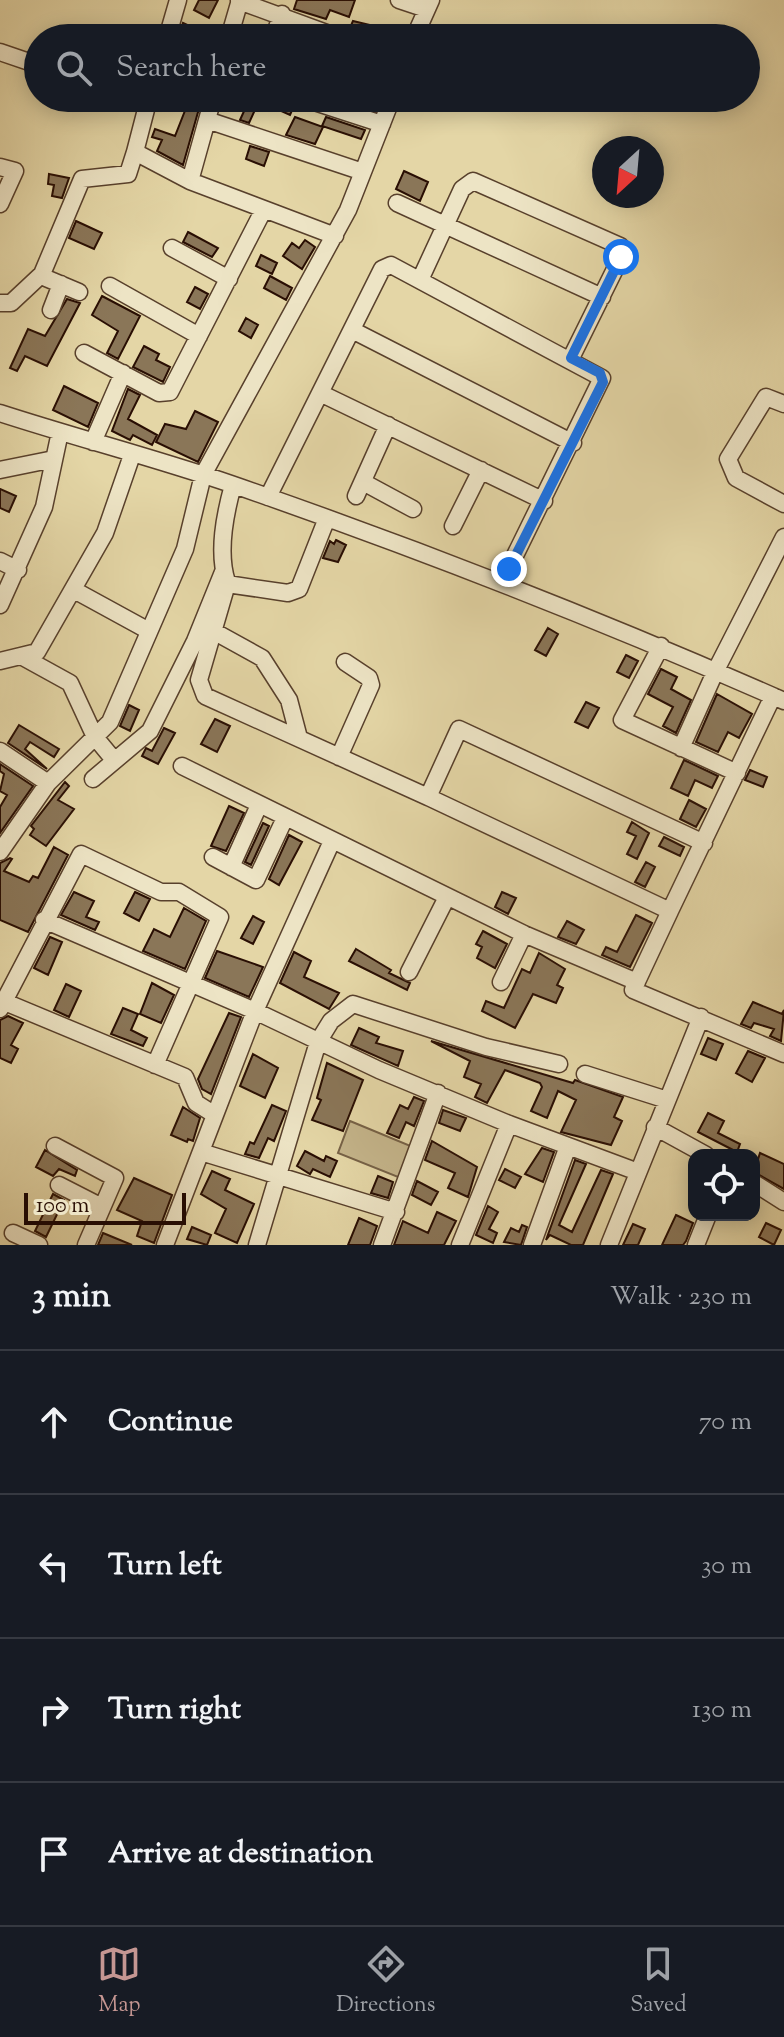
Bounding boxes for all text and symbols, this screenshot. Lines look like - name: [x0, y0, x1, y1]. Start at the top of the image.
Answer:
- search box: [24, 24, 760, 112]
- icon: search: [52, 46, 96, 90]
- text: Search here: [116, 47, 266, 90]
- north arrow: [592, 136, 664, 208]
- route start: [603, 239, 639, 275]
- route end: [491, 551, 527, 587]
- map controls: [688, 1149, 760, 1221]
- button: locate: [688, 1149, 760, 1221]
- scale bar: [24, 1189, 186, 1225]
- text: 100 m: [36, 1191, 89, 1223]
- text: 3 min: [32, 1273, 111, 1322]
- text: Walk · 230 m: [610, 1279, 752, 1316]
- icon: ahead: [32, 1400, 76, 1444]
- text: Continue: [108, 1401, 233, 1444]
- text: 70 m: [699, 1404, 752, 1441]
- icon: left: [32, 1544, 76, 1588]
- text: Turn left: [108, 1545, 222, 1588]
- text: 30 m: [701, 1548, 752, 1585]
- icon: right: [32, 1688, 76, 1732]
- text: Turn right: [108, 1689, 241, 1732]
- text: 130 m: [692, 1692, 752, 1729]
- icon: arrive: [32, 1832, 76, 1876]
- text: Arrive at destination: [108, 1833, 373, 1876]
- tab: Map: [97, 1942, 141, 2022]
- tab: Directions: [336, 1942, 435, 2022]
- tab: Saved: [630, 1942, 687, 2022]

